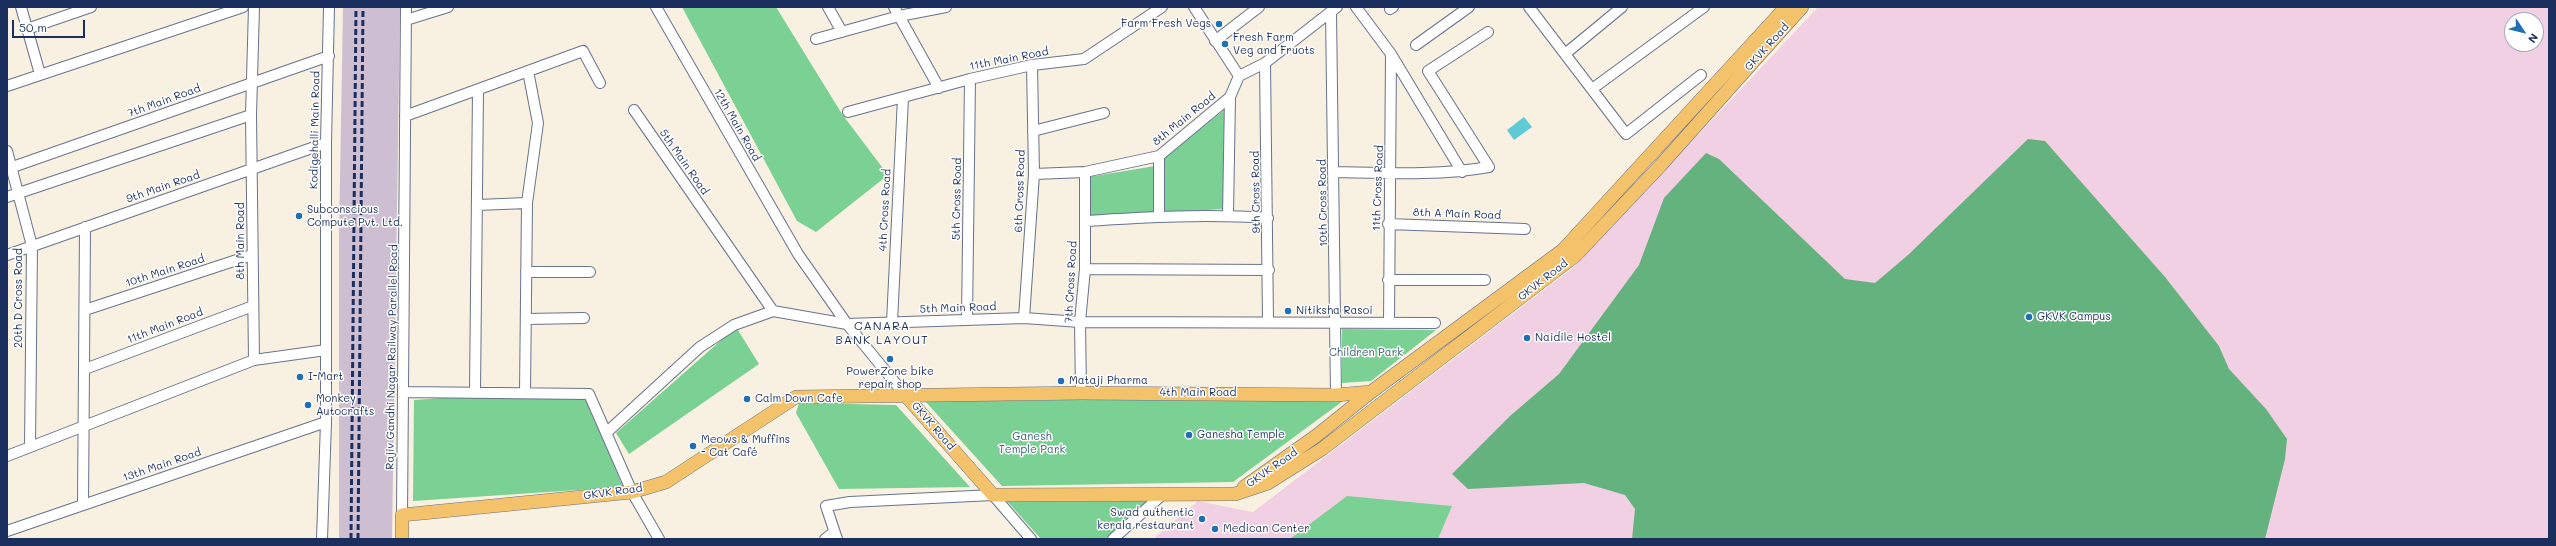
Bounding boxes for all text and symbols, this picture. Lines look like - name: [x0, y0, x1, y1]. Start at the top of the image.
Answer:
- scale bar: [14, 12, 87, 38]
- north arrow: [2504, 12, 2544, 52]
- place label: Farm Fresh Vegs: [1121, 17, 1211, 31]
- text: 50 m: [19, 19, 47, 35]
- marker: Farm Fresh Vegs: [1214, 19, 1224, 29]
- street label: GKVK Road: [1742, 20, 1792, 74]
- place label: Fresh Farm Veg and Fruots: [1233, 31, 1315, 57]
- text: N: [2525, 31, 2542, 46]
- marker: Fresh Farm Veg and Fruots: [1220, 39, 1230, 49]
- street label: 11th Main Road: [968, 45, 1050, 73]
- street label: Kodigehalli Main Road: [307, 71, 323, 189]
- street label: 7th Main Road: [126, 82, 202, 120]
- street label: 12th Main Road: [711, 86, 763, 164]
- street label: 8th Main Road: [1150, 90, 1218, 148]
- street label: 5th Main Road: [657, 127, 711, 197]
- street label: 11th Cross Road: [1370, 145, 1386, 231]
- street label: 6th Cross Road: [1012, 149, 1028, 233]
- street label: 9th Cross Road: [1249, 151, 1263, 233]
- street label: 5th Cross Road: [950, 158, 964, 240]
- street label: 10th Cross Road: [1316, 159, 1330, 247]
- street label: 9th Main Road: [124, 168, 202, 206]
- street label: 4th Cross Road: [876, 168, 894, 252]
- street label: 8th Main Road: [234, 202, 248, 280]
- place label: Subconscious Compute Pvt. Ltd.: [307, 203, 403, 229]
- street label: 8th A Main Road: [1413, 206, 1501, 222]
- marker: Subconscious Compute Pvt. Ltd.: [294, 211, 304, 221]
- street label: 7th Cross Road: [1062, 241, 1080, 323]
- street label: Rajiv Gandhi Nagar Railway Parallel Road: [383, 244, 401, 470]
- street label: 20th D Cross Road: [12, 248, 26, 348]
- street label: 10th Main Road: [124, 252, 206, 290]
- street label: GKVK Road: [1515, 256, 1571, 304]
- street label: 5th Main Road: [919, 300, 997, 316]
- place label: Nitiksha Rasoi: [1296, 304, 1373, 318]
- street label: 11th Main Road: [125, 305, 205, 347]
- marker: Nitiksha Rasoi: [1283, 306, 1293, 316]
- place label: GKVK Campus: [2037, 310, 2111, 324]
- marker: GKVK Campus: [2024, 312, 2034, 322]
- district label: CANARA BANK LAYOUT: [835, 319, 929, 347]
- place label: Naidile Hostel: [1535, 331, 1611, 345]
- marker: Naidile Hostel: [1522, 333, 1532, 343]
- park label: Children Park: [1329, 346, 1403, 360]
- marker: PowerZone bike repair shop: [885, 354, 895, 364]
- place label: PowerZone bike repair shop: [846, 365, 934, 391]
- place label: I-Mart: [308, 370, 343, 384]
- marker: I-Mart: [295, 372, 305, 382]
- place label: Mataji Pharma: [1069, 374, 1148, 388]
- marker: Mataji Pharma: [1056, 376, 1066, 386]
- street label: 4th Main Road: [1159, 386, 1237, 400]
- place label: Monkey Autocrafts: [316, 392, 374, 418]
- place label: Calm Down Cafe: [755, 392, 843, 406]
- marker: Calm Down Cafe: [742, 394, 752, 404]
- street label: GKVK Road: [909, 399, 957, 453]
- marker: Monkey Autocrafts: [303, 400, 313, 410]
- place label: Ganesha Temple: [1197, 428, 1285, 442]
- park label: Ganesh Temple Park: [999, 430, 1065, 456]
- marker: Ganesha Temple: [1184, 430, 1194, 440]
- place label: Meows & Muffins - Cat Café: [701, 433, 790, 459]
- marker: Meows & Muffins - Cat Café: [688, 441, 698, 451]
- street label: 13th Main Road: [121, 445, 203, 485]
- street label: GKVK Road: [1244, 446, 1300, 490]
- street label: GKVK Road: [583, 481, 643, 503]
- place label: Swad authentic kerala restaurant: [1097, 506, 1194, 532]
- marker: Swad authentic kerala restaurant: [1197, 514, 1207, 524]
- place label: Medican Center: [1223, 522, 1310, 536]
- marker: Medican Center: [1210, 524, 1220, 534]

